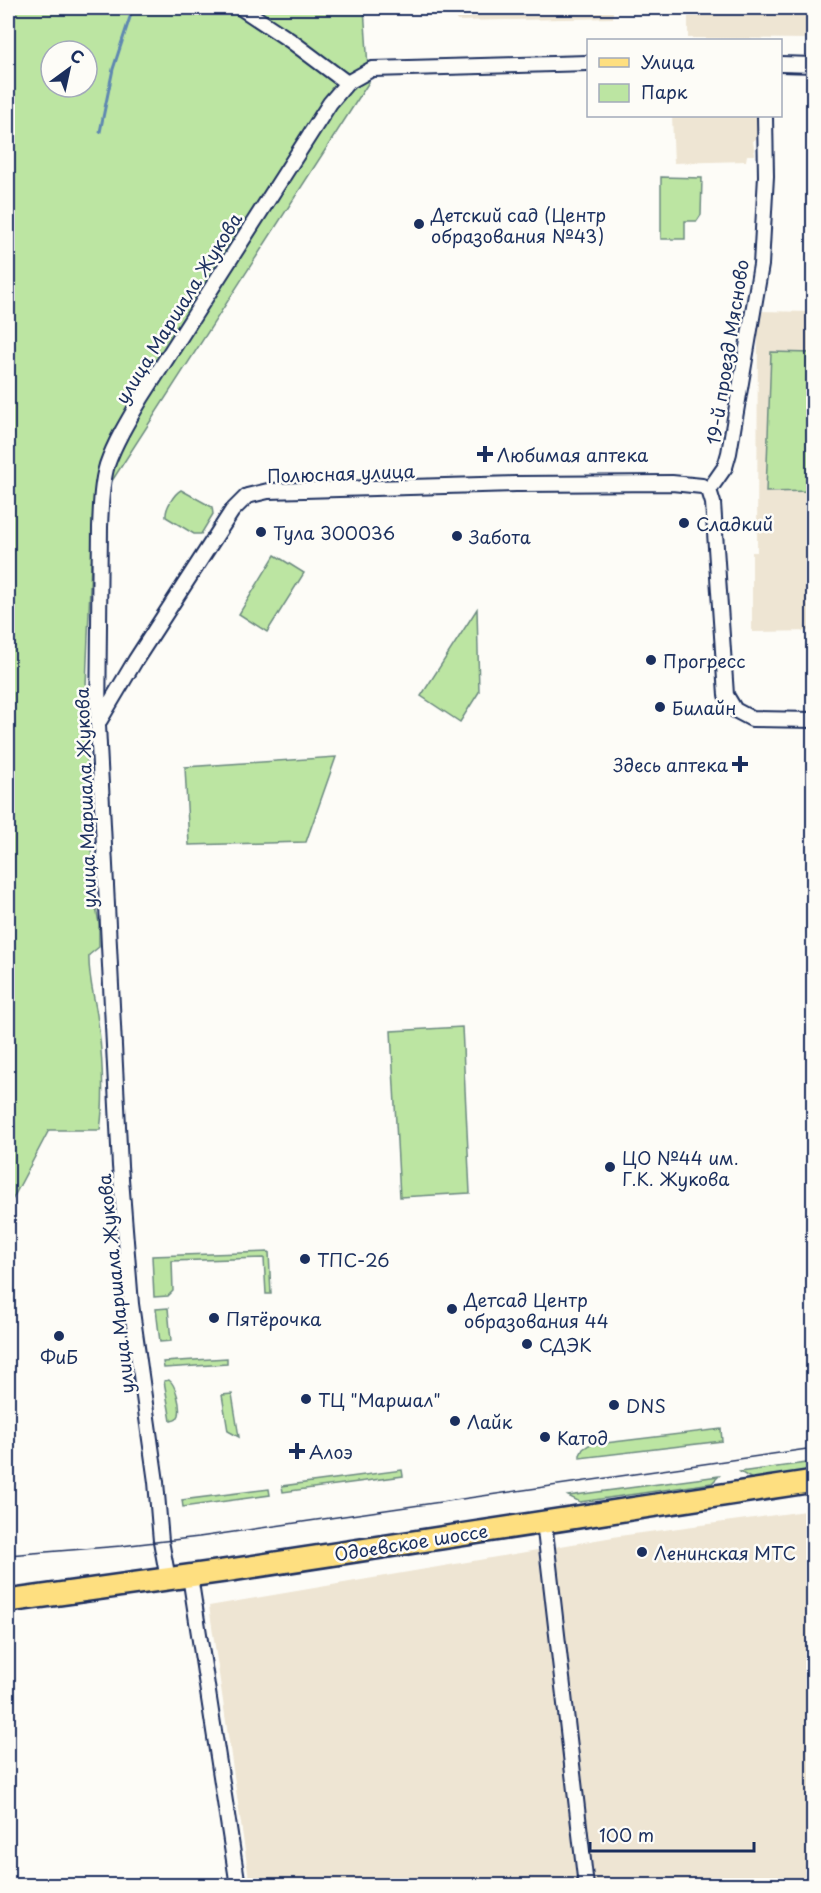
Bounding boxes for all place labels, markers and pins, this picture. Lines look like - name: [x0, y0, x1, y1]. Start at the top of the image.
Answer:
- place label: Детский сад (Центр образования №43): [430, 201, 606, 249]
- marker: Детский сад (Центр образования №43): [412, 217, 426, 231]
- place label: Любимая аптека: [497, 441, 649, 468]
- marker: Любимая аптека: [478, 447, 492, 461]
- place label: Сладкий: [696, 510, 773, 537]
- marker: Сладкий: [677, 516, 691, 530]
- place label: Тула 300036: [273, 519, 395, 546]
- place label: Забота: [468, 523, 531, 550]
- marker: Тула 300036: [254, 525, 268, 539]
- marker: Забота: [450, 529, 464, 543]
- place label: Прогресс: [663, 647, 746, 674]
- marker: Прогресс: [644, 653, 658, 667]
- place label: Билайн: [672, 694, 736, 721]
- marker: Билайн: [653, 700, 667, 714]
- place label: Здесь аптека: [613, 751, 729, 778]
- marker: Здесь аптека: [733, 757, 747, 771]
- place label: ЦО №44 им. Г.К. Жукова: [622, 1144, 739, 1192]
- marker: ЦО №44 им. Г.К. Жукова: [603, 1160, 617, 1174]
- place label: ТПС-26: [317, 1246, 390, 1273]
- marker: ТПС-26: [298, 1252, 312, 1266]
- place label: Детсад Центр образования 44: [463, 1286, 609, 1334]
- marker: Детсад Центр образования 44: [445, 1302, 459, 1316]
- place label: Пятёрочка: [226, 1305, 322, 1332]
- marker: Пятёрочка: [207, 1311, 221, 1325]
- marker: ФиБ: [52, 1329, 66, 1343]
- place label: СДЭК: [539, 1331, 592, 1358]
- marker: СДЭК: [520, 1337, 534, 1351]
- place label: ФиБ: [40, 1343, 78, 1370]
- place label: ТЦ "Маршал": [318, 1386, 441, 1413]
- marker: ТЦ "Маршал": [299, 1392, 313, 1406]
- place label: DNS: [626, 1392, 666, 1419]
- marker: DNS: [607, 1398, 621, 1412]
- place label: Лайк: [467, 1408, 513, 1435]
- marker: Лайк: [448, 1414, 462, 1428]
- place label: Катод: [557, 1424, 608, 1451]
- marker: Катод: [538, 1430, 552, 1444]
- place label: Алоэ: [309, 1438, 353, 1465]
- marker: Алоэ: [290, 1444, 304, 1458]
- place label: Ленинская МТС: [654, 1539, 796, 1566]
- marker: Ленинская МТС: [635, 1545, 649, 1559]

